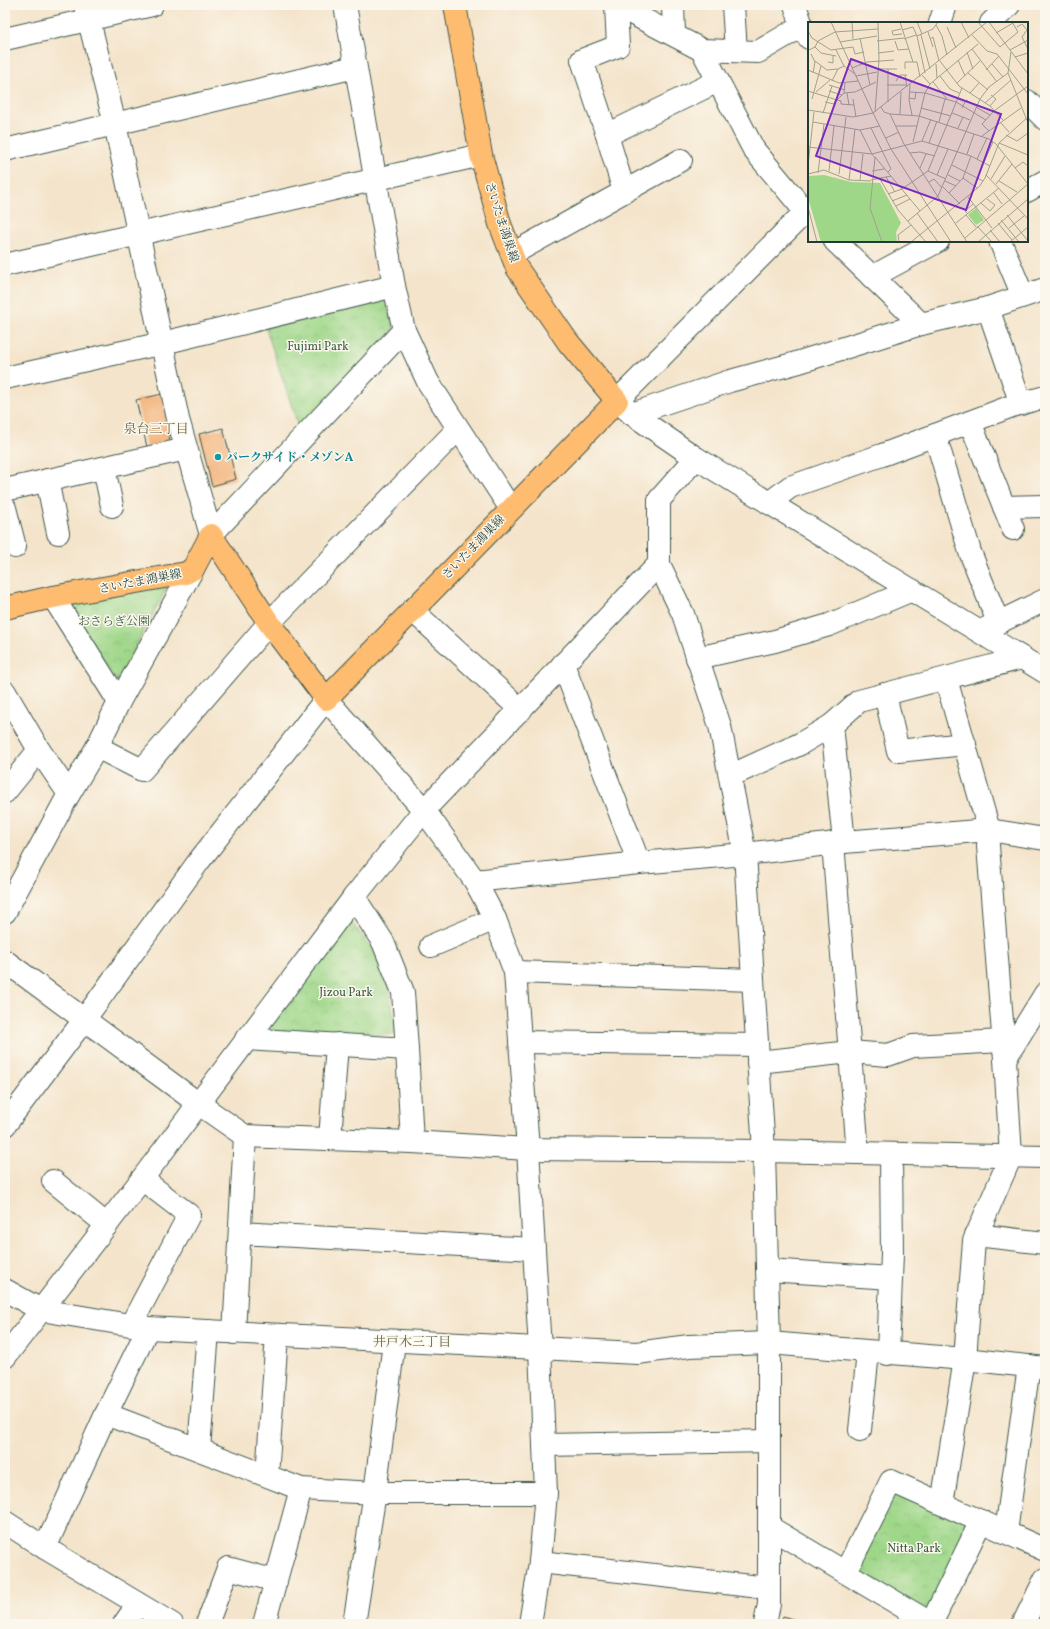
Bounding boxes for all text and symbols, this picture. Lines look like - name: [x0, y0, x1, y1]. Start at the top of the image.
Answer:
- inset map: [808, 22, 1028, 242]
- street label: さいたま鴻巣線: [480, 180, 522, 265]
- park label: Fujimi Park: [287, 339, 349, 355]
- district label: 泉台三丁目: [123, 421, 189, 439]
- place label: パークサイド・メゾンA: [226, 450, 354, 466]
- marker: パークサイド・メゾンA: [213, 452, 223, 462]
- street label: さいたま鴻巣線: [439, 512, 509, 583]
- street label: さいたま鴻巣線: [97, 566, 183, 598]
- park label: おさらぎ公園: [78, 614, 150, 630]
- park label: Jizou Park: [319, 985, 373, 1001]
- district label: 井戸木三丁目: [373, 1334, 451, 1352]
- park label: Nitta Park: [887, 1541, 941, 1557]

